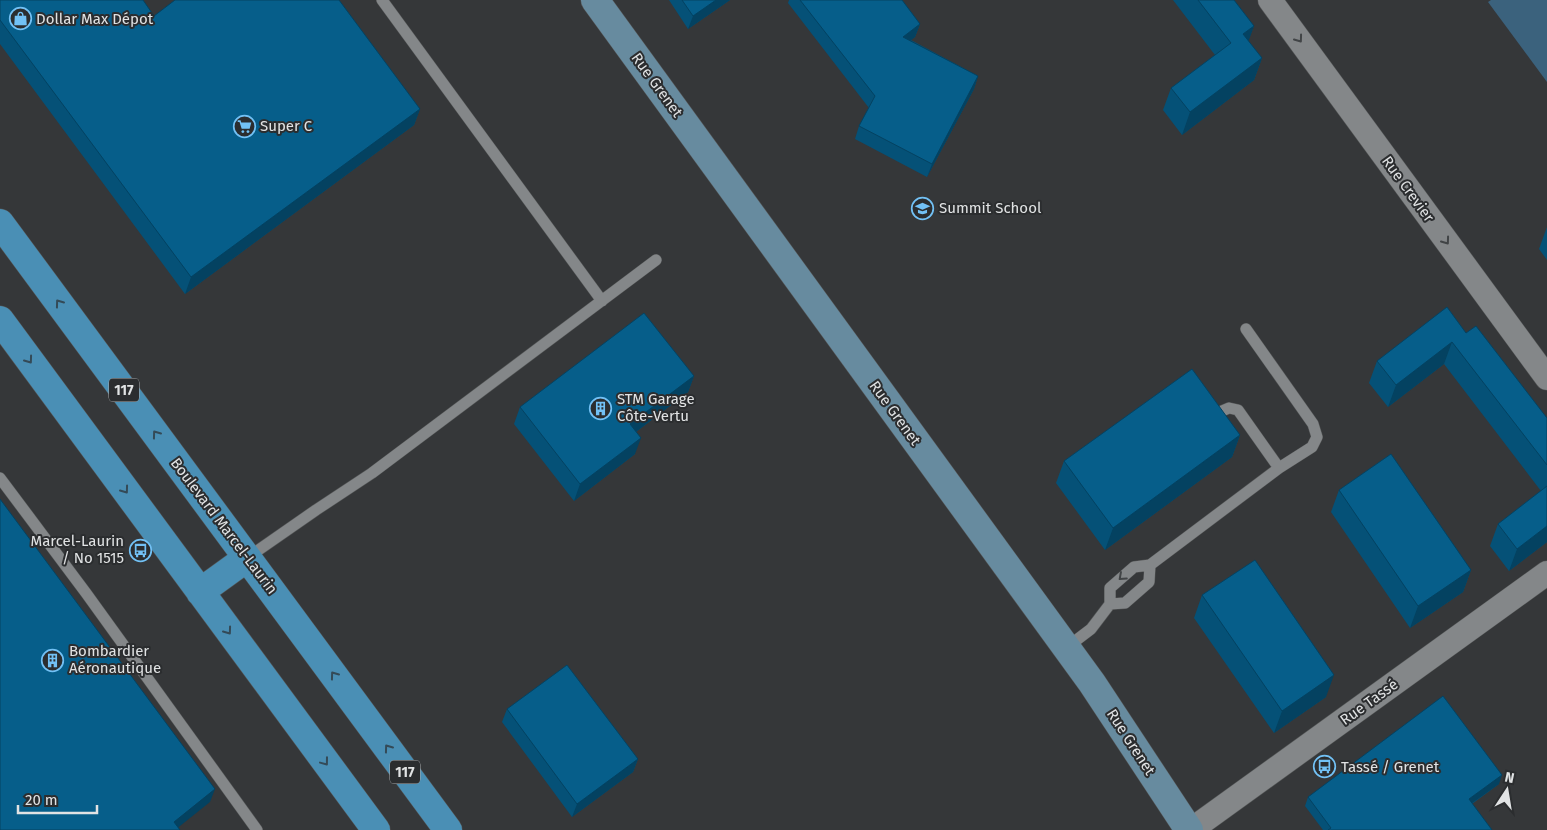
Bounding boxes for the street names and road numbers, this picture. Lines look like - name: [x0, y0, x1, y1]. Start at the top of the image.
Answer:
- street label: Rue Grenet: [628, 49, 687, 121]
- street label: Rue Crevier: [1378, 152, 1438, 226]
- street label: Rue Grenet: [866, 377, 925, 449]
- road number: 117: [109, 378, 139, 402]
- street label: Boulevard Marcel-Laurin: [167, 454, 281, 598]
- street label: Rue Tassé: [1337, 675, 1401, 729]
- street label: Rue Grenet: [1103, 706, 1159, 779]
- road number: 117: [390, 760, 420, 784]

